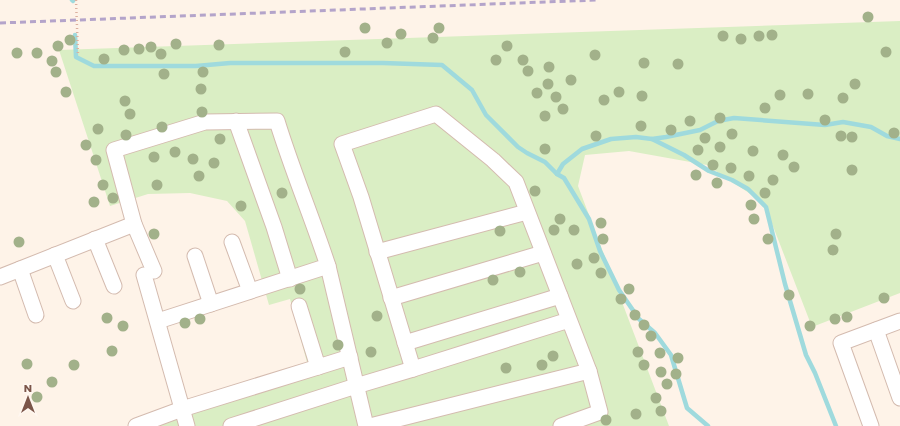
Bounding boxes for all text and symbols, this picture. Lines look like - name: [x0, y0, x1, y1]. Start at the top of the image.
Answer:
- north arrow: [8, 378, 48, 418]
- text: N: [24, 380, 32, 396]

